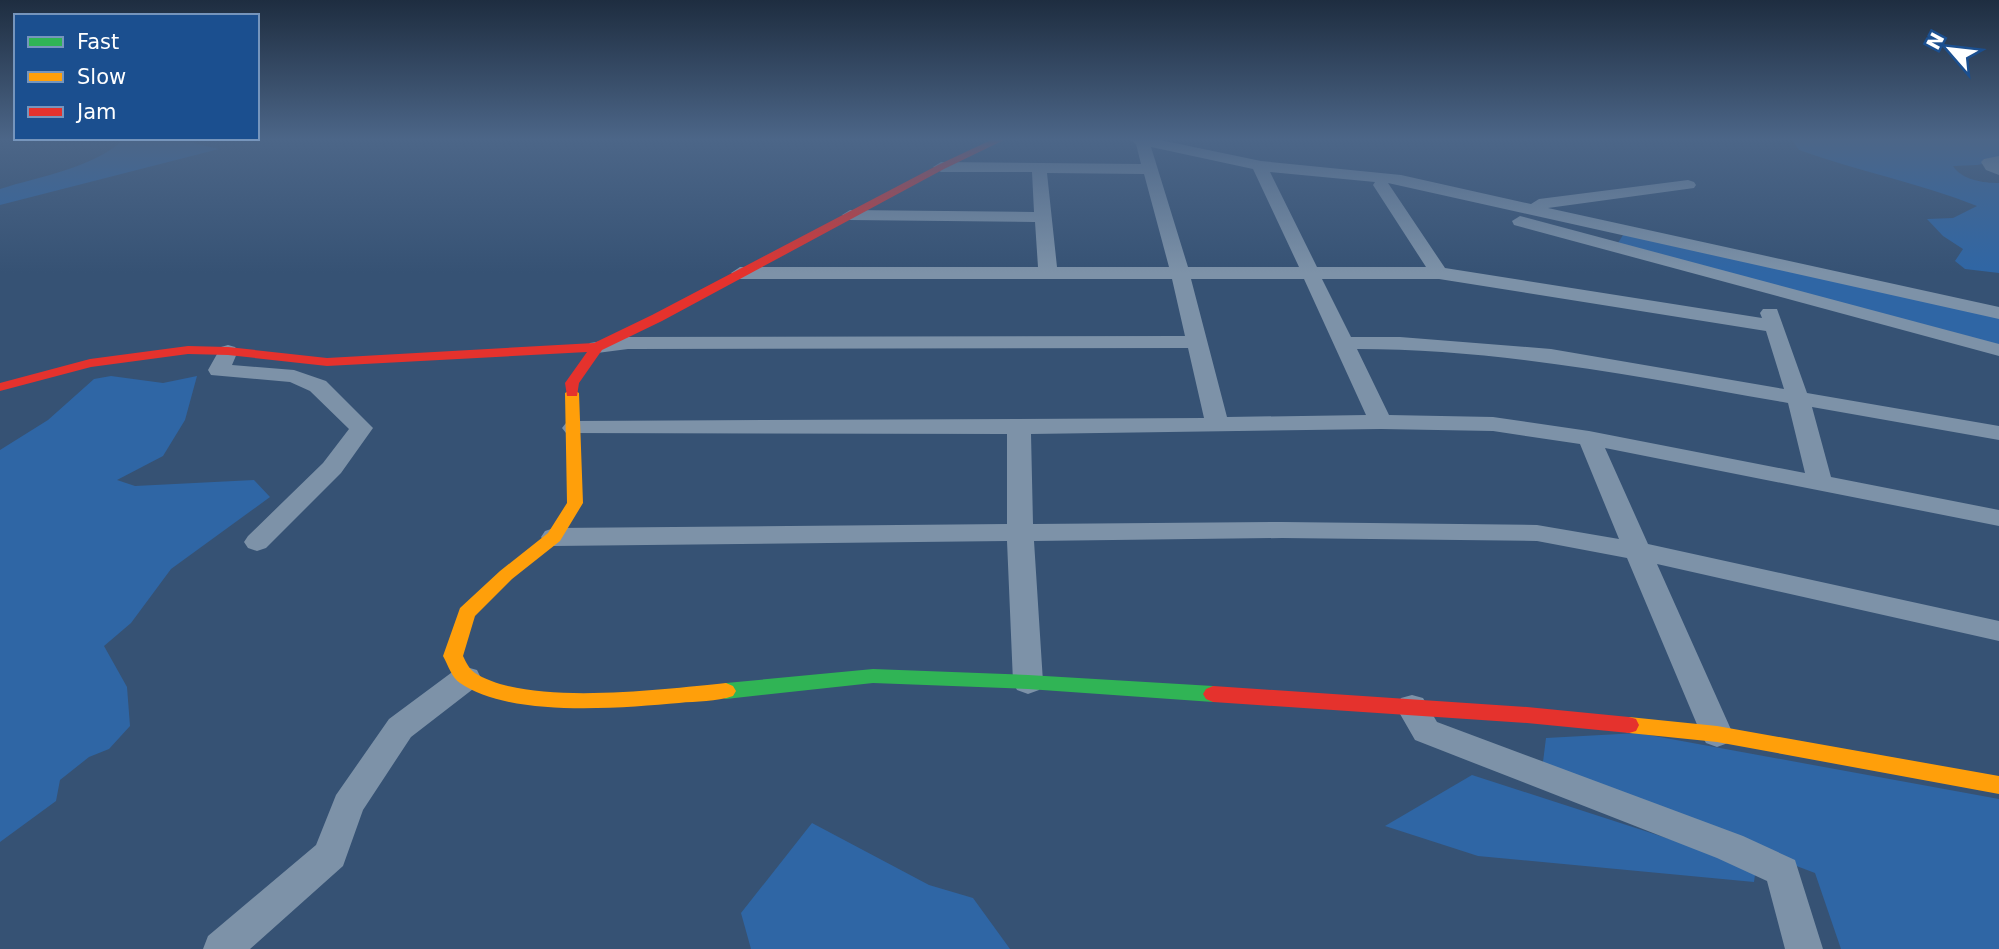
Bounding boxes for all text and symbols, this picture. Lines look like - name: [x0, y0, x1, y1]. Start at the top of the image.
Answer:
- legend: [14, 14, 259, 140]
- north arrow: [1915, 14, 1985, 84]
- text: N: [1922, 29, 1948, 53]
- text: Fast: [77, 30, 119, 54]
- text: Slow: [77, 65, 126, 89]
- text: Jam: [75, 100, 117, 124]

